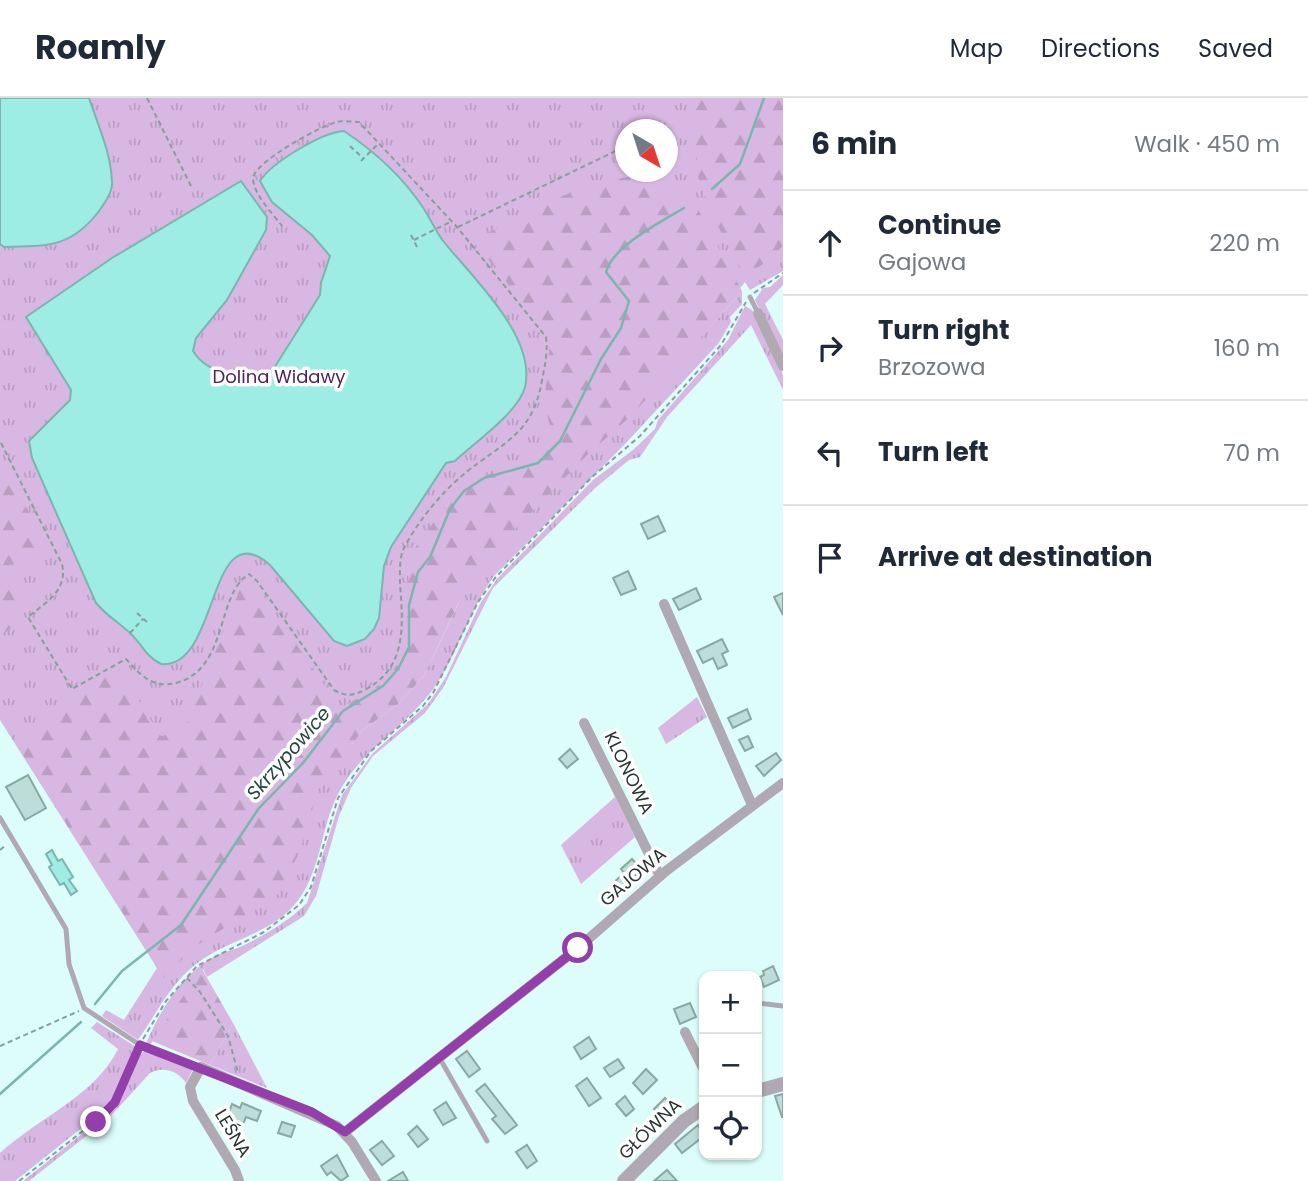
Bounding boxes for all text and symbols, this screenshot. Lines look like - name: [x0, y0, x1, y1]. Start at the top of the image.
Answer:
- text: Roamly: [35, 24, 165, 71]
- text: Map: [950, 32, 1003, 65]
- text: Directions: [1041, 32, 1160, 65]
- text: Saved: [1198, 32, 1273, 65]
- north arrow: [615, 119, 678, 182]
- text: 6 min: [811, 122, 897, 165]
- text: Walk · 450 m: [1134, 128, 1280, 160]
- text: Continue: [878, 207, 1001, 243]
- icon: ahead: [811, 224, 849, 262]
- text: 220 m: [1209, 227, 1280, 259]
- text: Gajowa: [878, 246, 966, 278]
- text: Turn right: [878, 312, 1010, 348]
- icon: right: [811, 329, 849, 367]
- text: 160 m: [1214, 332, 1280, 364]
- text: Brzozowa: [878, 351, 985, 383]
- park label: Dolina Widawy: [213, 364, 345, 389]
- icon: left: [811, 434, 849, 472]
- text: Turn left: [878, 434, 989, 470]
- text: 70 m: [1223, 437, 1280, 469]
- icon: arrive: [811, 539, 849, 577]
- text: Arrive at destination: [878, 539, 1153, 575]
- water label: Skrzypowice: [240, 701, 337, 806]
- street label: KLONOWA: [599, 727, 660, 818]
- street label: GAJOWA: [594, 841, 671, 912]
- route start: [562, 932, 593, 963]
- map controls: [699, 971, 762, 1160]
- button: +: [699, 971, 762, 1034]
- button: −: [699, 1034, 762, 1097]
- street label: GŁÓWNA: [613, 1092, 687, 1165]
- button: locate: [699, 1097, 762, 1160]
- street label: LEŚNA: [209, 1104, 258, 1162]
- route end: [80, 1106, 111, 1137]

